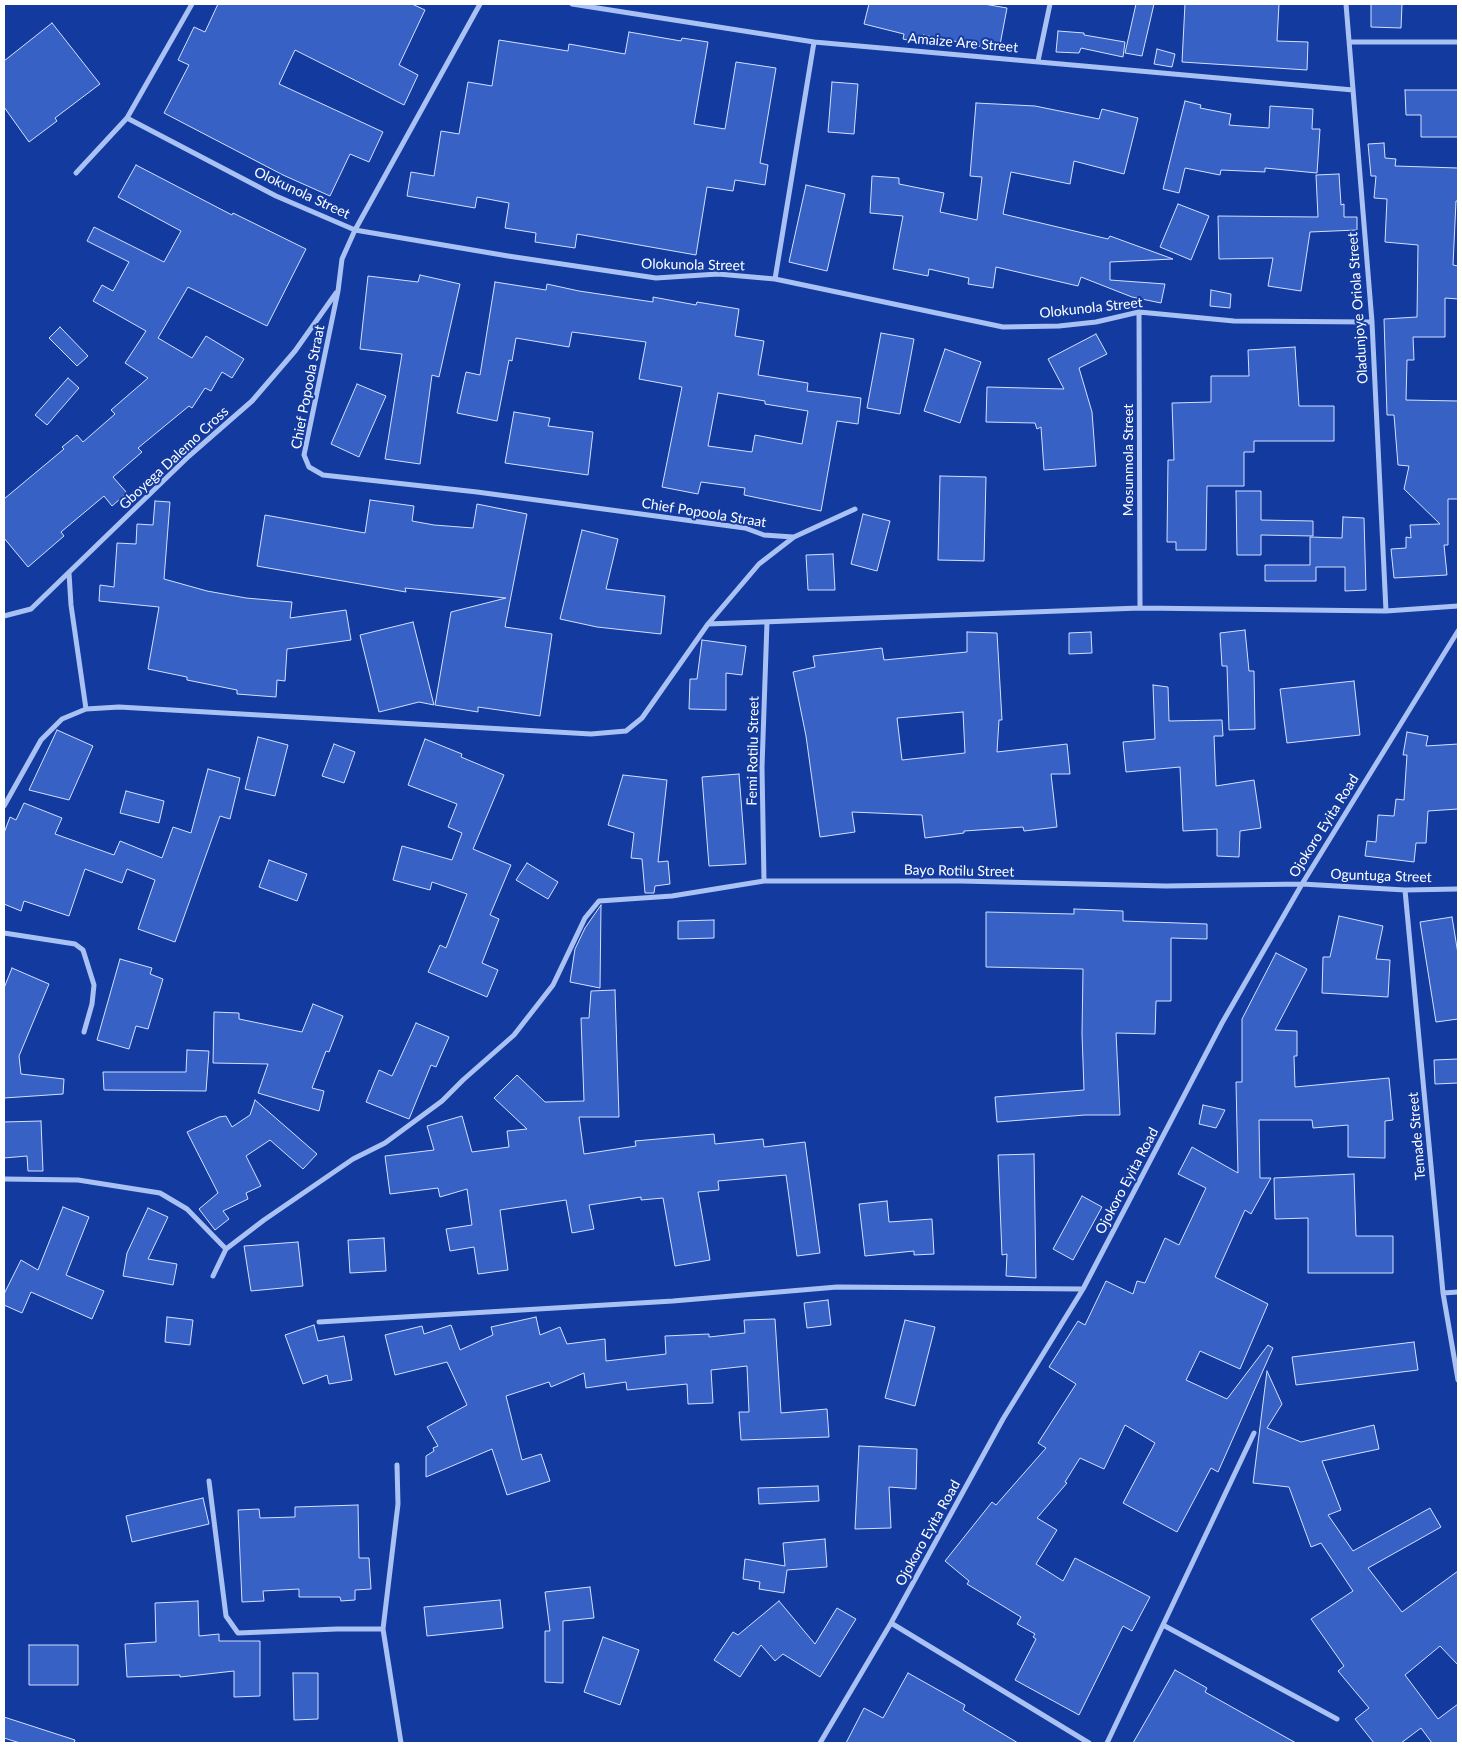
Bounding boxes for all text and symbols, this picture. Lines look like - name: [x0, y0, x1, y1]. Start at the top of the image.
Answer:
- street label: Amaize Are Street: [907, 30, 1019, 56]
- street label: Olokunola Street: [251, 163, 353, 223]
- street label: Oladunjoye Oriola Street: [1344, 232, 1372, 384]
- street label: Olokunola Street: [641, 256, 745, 274]
- street label: Olokunola Street: [1039, 294, 1143, 322]
- street label: Chief Popoola Straat: [288, 324, 328, 450]
- street label: Gboyega Dalemo Cross: [116, 403, 232, 513]
- street label: Mosunmola Street: [1120, 404, 1136, 516]
- street label: Chief Popoola Straat: [640, 495, 768, 531]
- street label: Femi Rotilu Street: [744, 696, 762, 806]
- street label: Ojokoro Eyita Road: [1286, 771, 1362, 881]
- street label: Bayo Rotilu Street: [904, 862, 1014, 880]
- street label: Oguntuga Street: [1330, 866, 1432, 886]
- street label: Temade Street: [1405, 1091, 1429, 1181]
- street label: Ojokoro Eyita Road: [1092, 1125, 1162, 1237]
- street label: Ojokoro Eyita Road: [892, 1477, 964, 1589]

